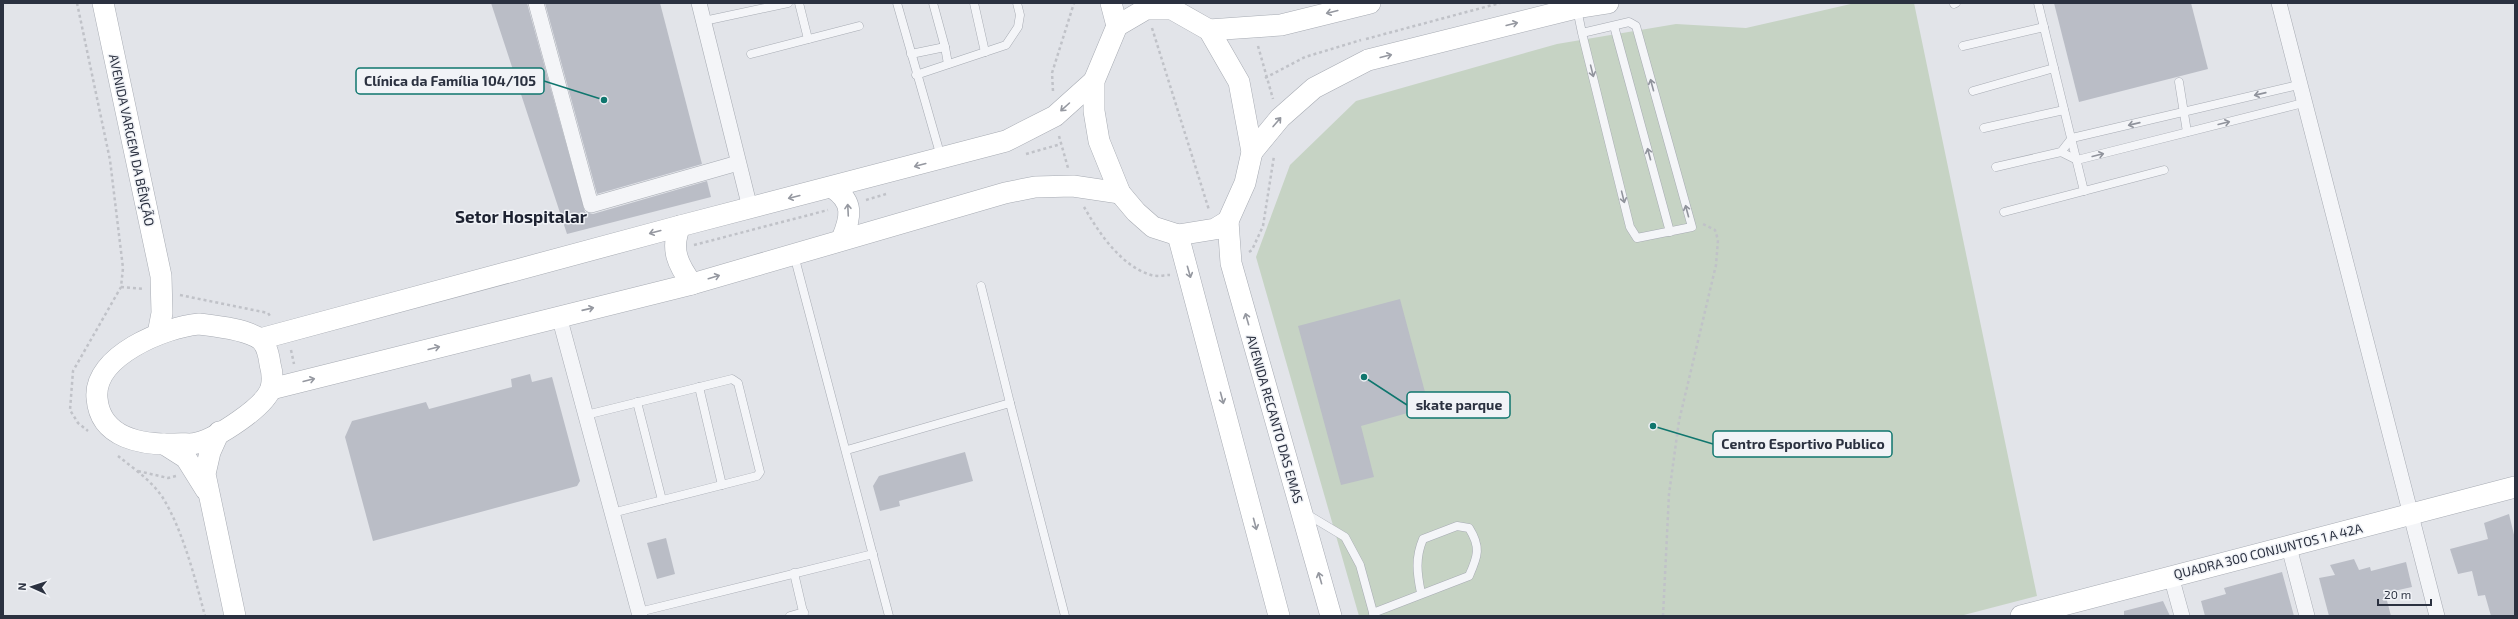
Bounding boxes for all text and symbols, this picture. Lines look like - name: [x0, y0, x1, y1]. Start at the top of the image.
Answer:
- one-way arrow: [1326, 9, 1339, 17]
- one-way arrow: [1505, 20, 1518, 28]
- one-way arrow: [1379, 51, 1392, 59]
- street label: AVENIDA VARGEM DA BÊNÇÃO: [105, 52, 158, 228]
- one-way arrow: [1588, 64, 1596, 77]
- callout: Clínica da Família 104/105: [356, 68, 544, 94]
- text: Clínica da Família 104/105: [364, 72, 536, 89]
- one-way arrow: [1648, 79, 1656, 92]
- one-way arrow: [2254, 91, 2267, 98]
- one-way arrow: [1061, 102, 1071, 111]
- one-way arrow: [1272, 117, 1281, 128]
- one-way arrow: [2217, 119, 2230, 126]
- one-way arrow: [2128, 120, 2141, 128]
- one-way arrow: [1645, 147, 1652, 160]
- one-way arrow: [2091, 151, 2104, 158]
- one-way arrow: [914, 162, 927, 169]
- one-way arrow: [1620, 191, 1627, 204]
- one-way arrow: [788, 194, 801, 201]
- one-way arrow: [845, 204, 852, 217]
- one-way arrow: [1683, 205, 1690, 218]
- district label: Setor Hospitalar: [455, 206, 588, 226]
- one-way arrow: [648, 229, 661, 237]
- one-way arrow: [1186, 265, 1193, 278]
- one-way arrow: [707, 273, 720, 280]
- one-way arrow: [581, 304, 594, 312]
- one-way arrow: [1243, 313, 1250, 326]
- street label: AVENIDA RECANTO DAS EMAS: [1243, 333, 1307, 505]
- one-way arrow: [428, 344, 441, 351]
- one-way arrow: [302, 376, 315, 384]
- one-way arrow: [1219, 391, 1226, 404]
- callout: skate parque: [1407, 392, 1510, 418]
- text: skate parque: [1416, 396, 1502, 413]
- callout: Centro Esportivo Publico: [1713, 431, 1892, 457]
- text: Centro Esportivo Publico: [1721, 435, 1885, 452]
- one-way arrow: [1252, 517, 1259, 530]
- street label: QUADRA 300 CONJUNTOS 1 A 42A: [2172, 520, 2364, 582]
- north arrow: [12, 567, 52, 607]
- one-way arrow: [1316, 572, 1324, 585]
- scale bar: [2378, 581, 2431, 607]
- text: N: [15, 582, 28, 591]
- text: 20 m: [2384, 587, 2411, 601]

